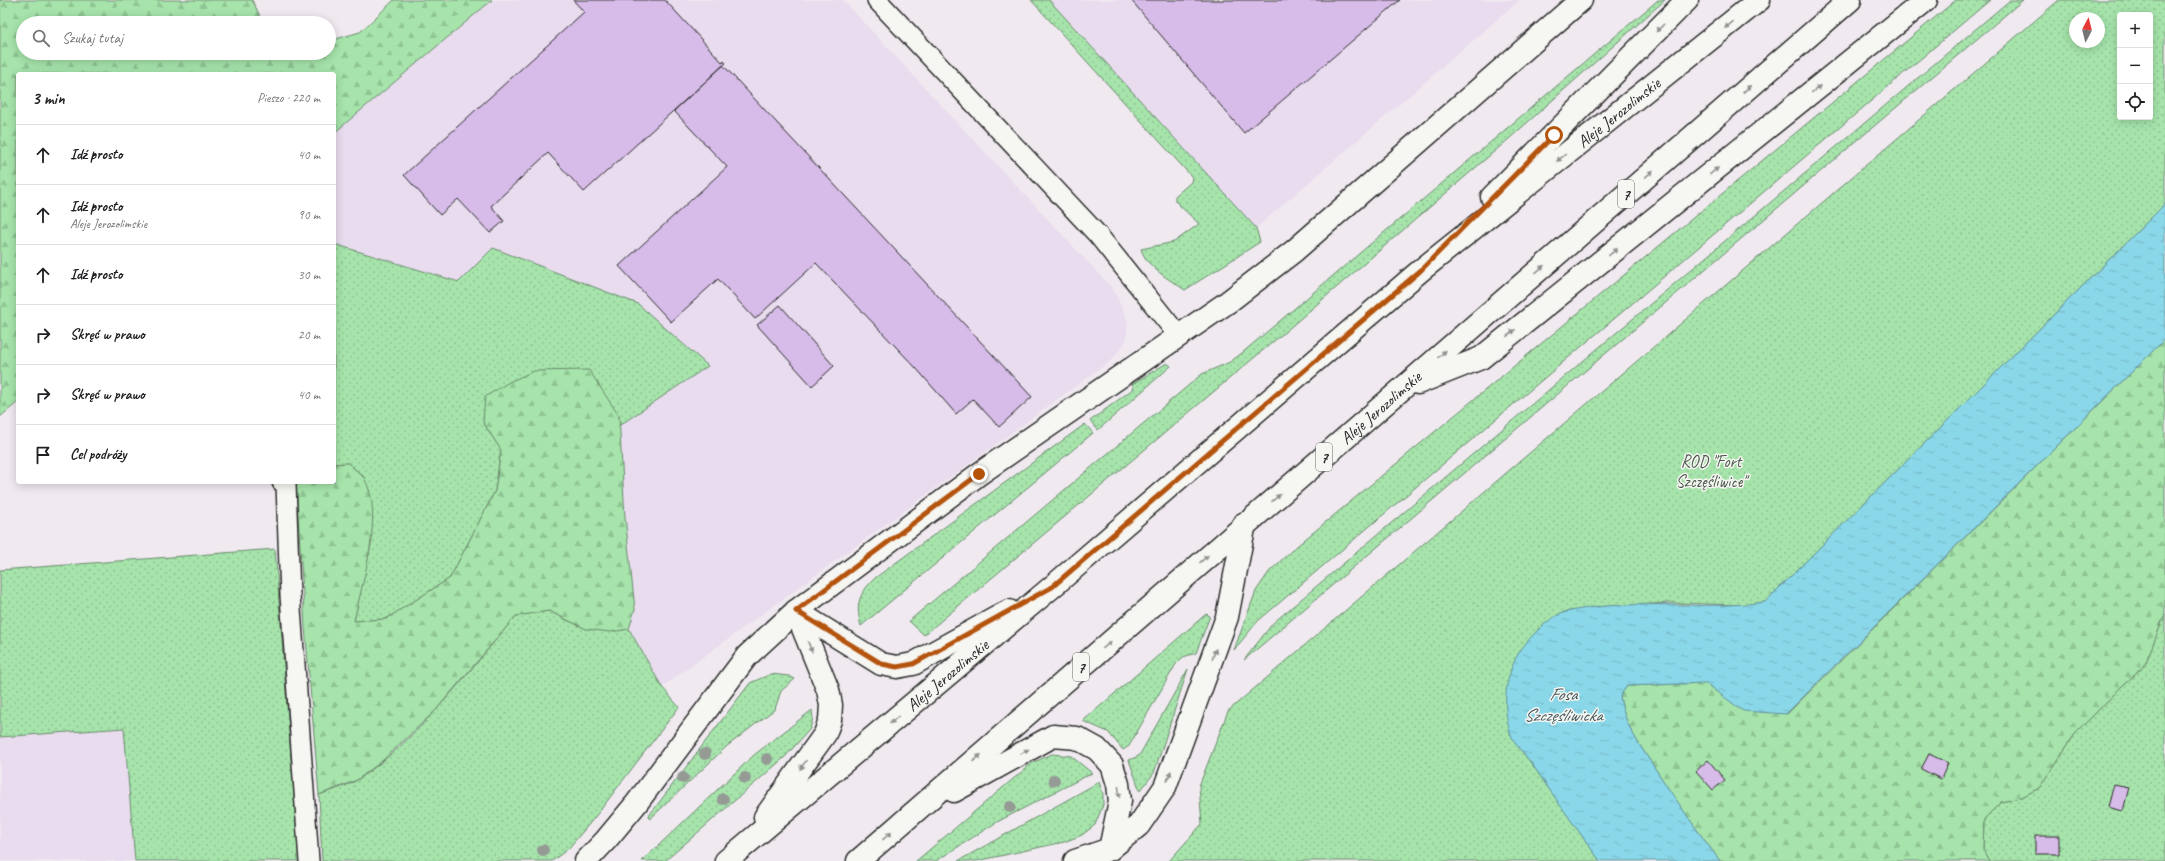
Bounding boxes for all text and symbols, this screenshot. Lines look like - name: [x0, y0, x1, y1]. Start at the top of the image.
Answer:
- north arrow: [2069, 12, 2105, 48]
- map controls: [2117, 12, 2153, 120]
- button: +: [2117, 12, 2153, 48]
- search box: [16, 16, 336, 60]
- one-way arrow: [1723, 20, 1734, 29]
- one-way arrow: [1655, 23, 1664, 33]
- icon: search: [30, 27, 52, 49]
- text: Szukaj tutaj: [62, 29, 123, 48]
- button: −: [2117, 48, 2153, 84]
- street label: Aleje Jerozolimskie: [1573, 72, 1666, 152]
- button: locate: [2117, 84, 2153, 120]
- one-way arrow: [1742, 85, 1752, 94]
- one-way arrow: [1810, 85, 1821, 94]
- text: 3 min: [32, 88, 65, 109]
- text: Pieszo · 220 m: [257, 90, 320, 106]
- route start: [1545, 126, 1563, 144]
- icon: ahead: [32, 144, 54, 166]
- text: Idź prosto: [70, 145, 123, 164]
- text: 40 m: [298, 147, 320, 163]
- one-way arrow: [1556, 153, 1567, 162]
- one-way arrow: [1709, 166, 1720, 175]
- one-way arrow: [1644, 170, 1654, 179]
- road number: 7: [1618, 180, 1634, 208]
- text: Idź prosto: [70, 197, 123, 216]
- icon: ahead: [32, 204, 54, 226]
- text: 90 m: [298, 207, 320, 223]
- text: Aleje Jerozolimskie: [70, 216, 147, 232]
- one-way arrow: [1607, 248, 1618, 256]
- icon: ahead: [32, 264, 54, 286]
- one-way arrow: [1535, 264, 1545, 274]
- text: Idź prosto: [70, 265, 123, 284]
- text: 30 m: [298, 267, 320, 283]
- icon: right: [32, 324, 54, 346]
- text: Skręć w prawo: [70, 325, 145, 344]
- text: 20 m: [298, 327, 320, 343]
- one-way arrow: [1506, 329, 1517, 338]
- one-way arrow: [1437, 350, 1447, 359]
- street label: Aleje Jerozolimskie: [1336, 366, 1427, 449]
- icon: right: [32, 384, 54, 406]
- text: Skręć w prawo: [70, 385, 145, 404]
- text: 40 m: [298, 387, 320, 403]
- road number: 7: [1316, 443, 1332, 471]
- icon: arrive: [32, 444, 54, 466]
- text: Cel podróży: [70, 445, 126, 464]
- park label: ROD "Fort Szczęśliwice": [1676, 451, 1750, 492]
- route end: [970, 465, 988, 483]
- one-way arrow: [1270, 493, 1281, 502]
- one-way arrow: [1199, 554, 1210, 563]
- street label: Aleje Jerozolimskie: [902, 634, 994, 716]
- one-way arrow: [1101, 640, 1112, 649]
- one-way arrow: [807, 642, 813, 654]
- one-way arrow: [1211, 648, 1217, 660]
- road number: 7: [1073, 653, 1089, 681]
- water label: Fosa Szczęśliwicka: [1524, 683, 1605, 726]
- one-way arrow: [888, 716, 899, 725]
- one-way arrow: [1018, 748, 1030, 755]
- one-way arrow: [973, 754, 982, 763]
- one-way arrow: [799, 760, 807, 771]
- one-way arrow: [1167, 770, 1173, 782]
- one-way arrow: [1116, 786, 1122, 798]
- one-way arrow: [882, 832, 892, 841]

